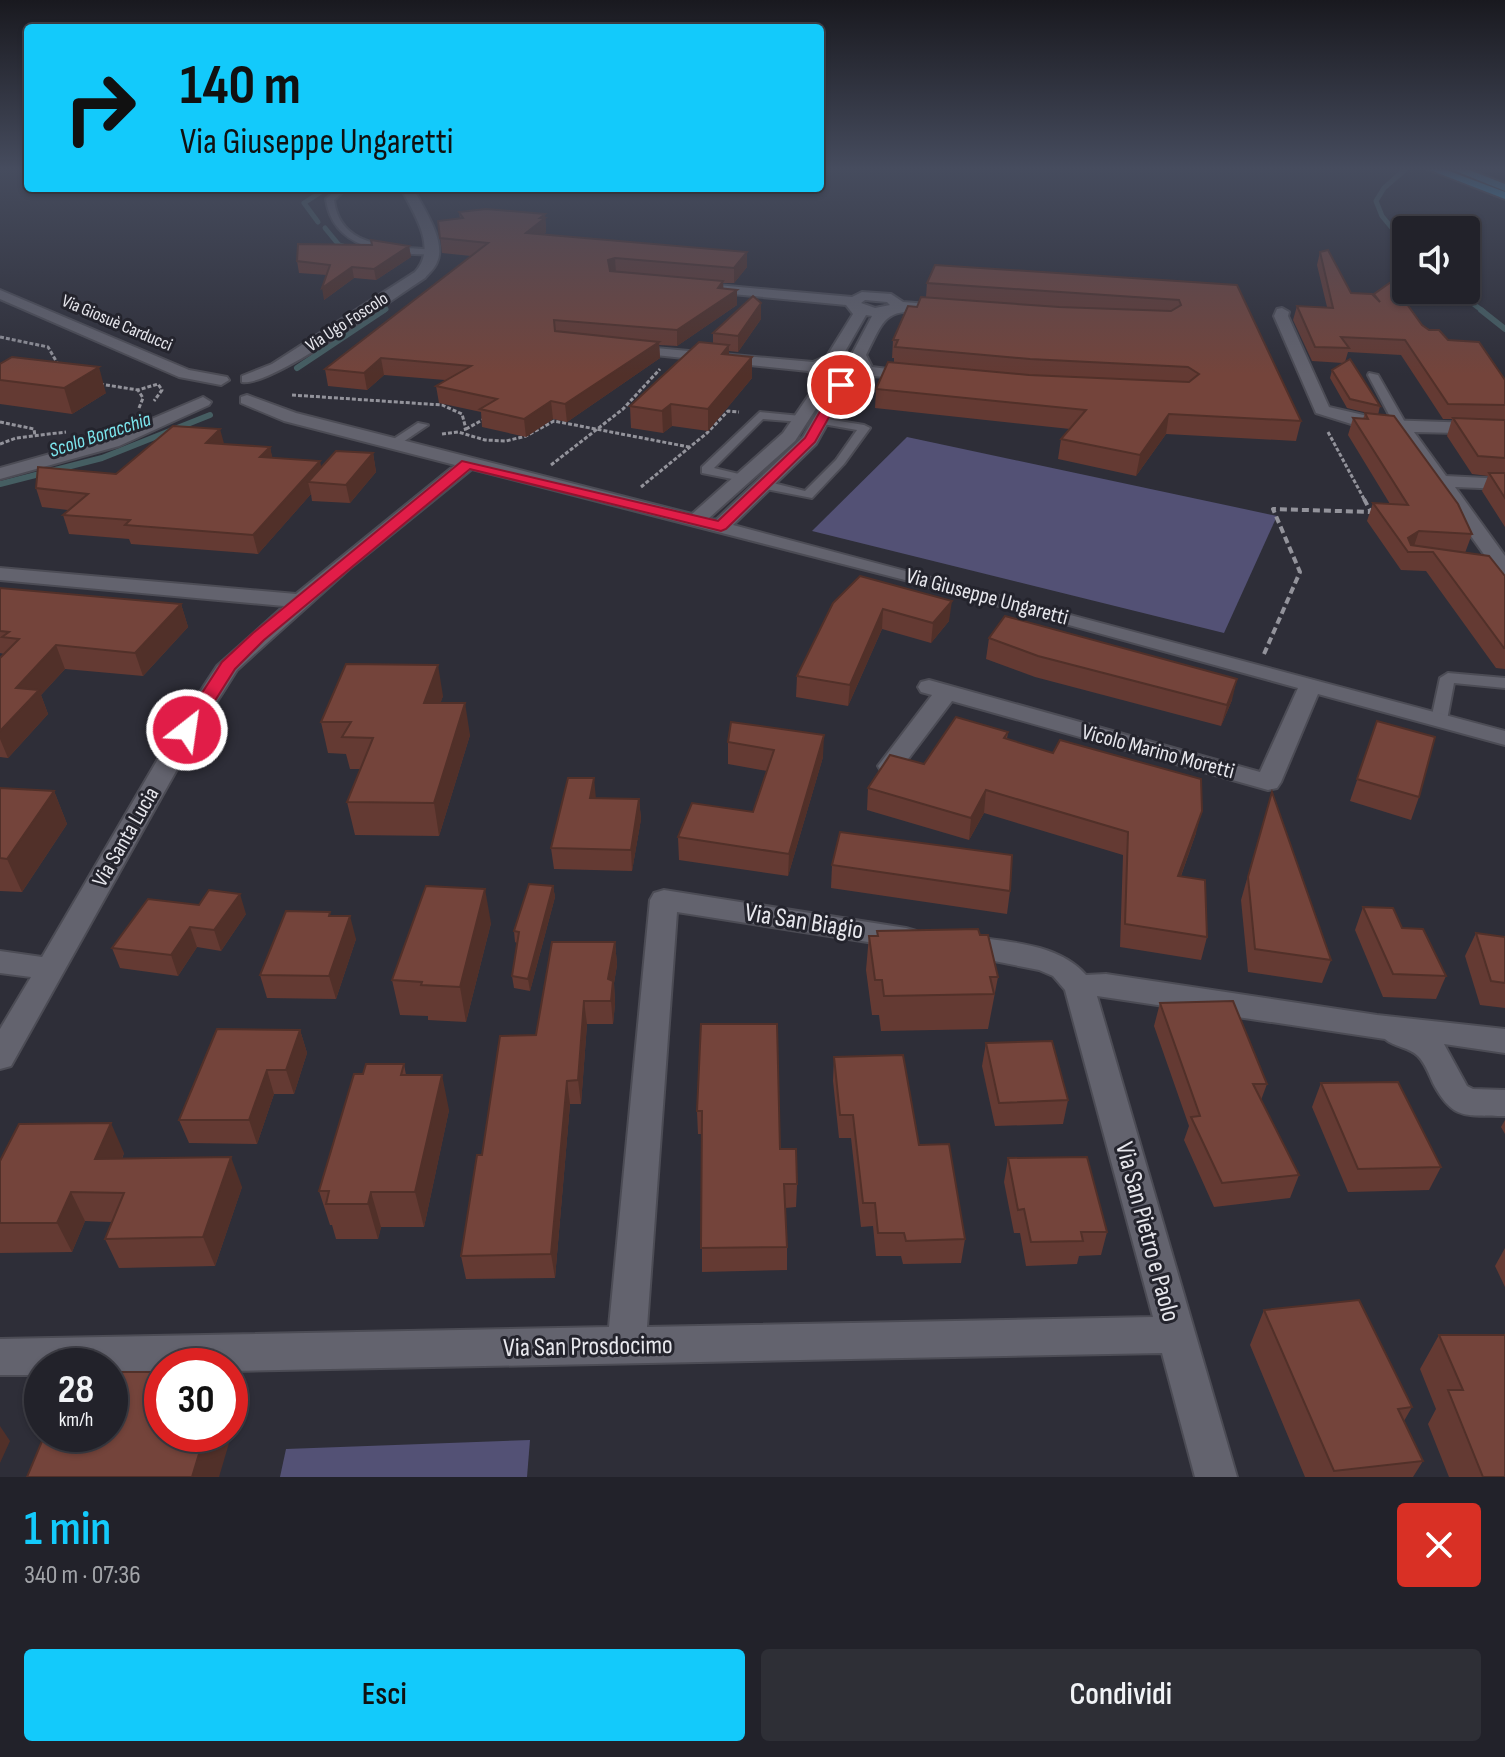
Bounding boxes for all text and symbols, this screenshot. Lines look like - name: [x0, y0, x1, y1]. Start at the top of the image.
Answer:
- text: 140 m: [180, 53, 301, 120]
- icon: right: [48, 56, 152, 160]
- text: Via Giuseppe Ungaretti: [180, 121, 453, 164]
- map controls: [1392, 216, 1480, 304]
- button: sound: [1392, 216, 1480, 304]
- street label: Via Ugo Foscolo: [302, 288, 392, 356]
- street label: Via Giosuè Carducci: [59, 290, 175, 356]
- pin: [807, 351, 875, 419]
- icon: arrive: [819, 363, 863, 407]
- water label: Scolo Boracchia: [46, 407, 154, 463]
- street label: Via Giuseppe Ungaretti: [903, 562, 1071, 632]
- position arrow: [145, 688, 229, 772]
- street label: Vicolo Marino Moretti: [1079, 719, 1237, 785]
- street label: Via Santa Lucia: [87, 782, 165, 892]
- street label: Via San Biagio: [743, 897, 865, 947]
- street label: Via San Pietro e Paolo: [1108, 1139, 1186, 1325]
- street label: Via San Prosdocimo: [503, 1330, 673, 1364]
- speed limit sign: 30: [144, 1348, 248, 1452]
- text: 28: [58, 1366, 94, 1414]
- text: km/h: [59, 1408, 93, 1432]
- text: 1 min: [24, 1501, 111, 1558]
- button: close: [1397, 1503, 1481, 1587]
- text: 340 m · 07:36: [24, 1560, 141, 1591]
- button: Esci: [24, 1649, 745, 1741]
- button: Condividi: [761, 1649, 1481, 1741]

